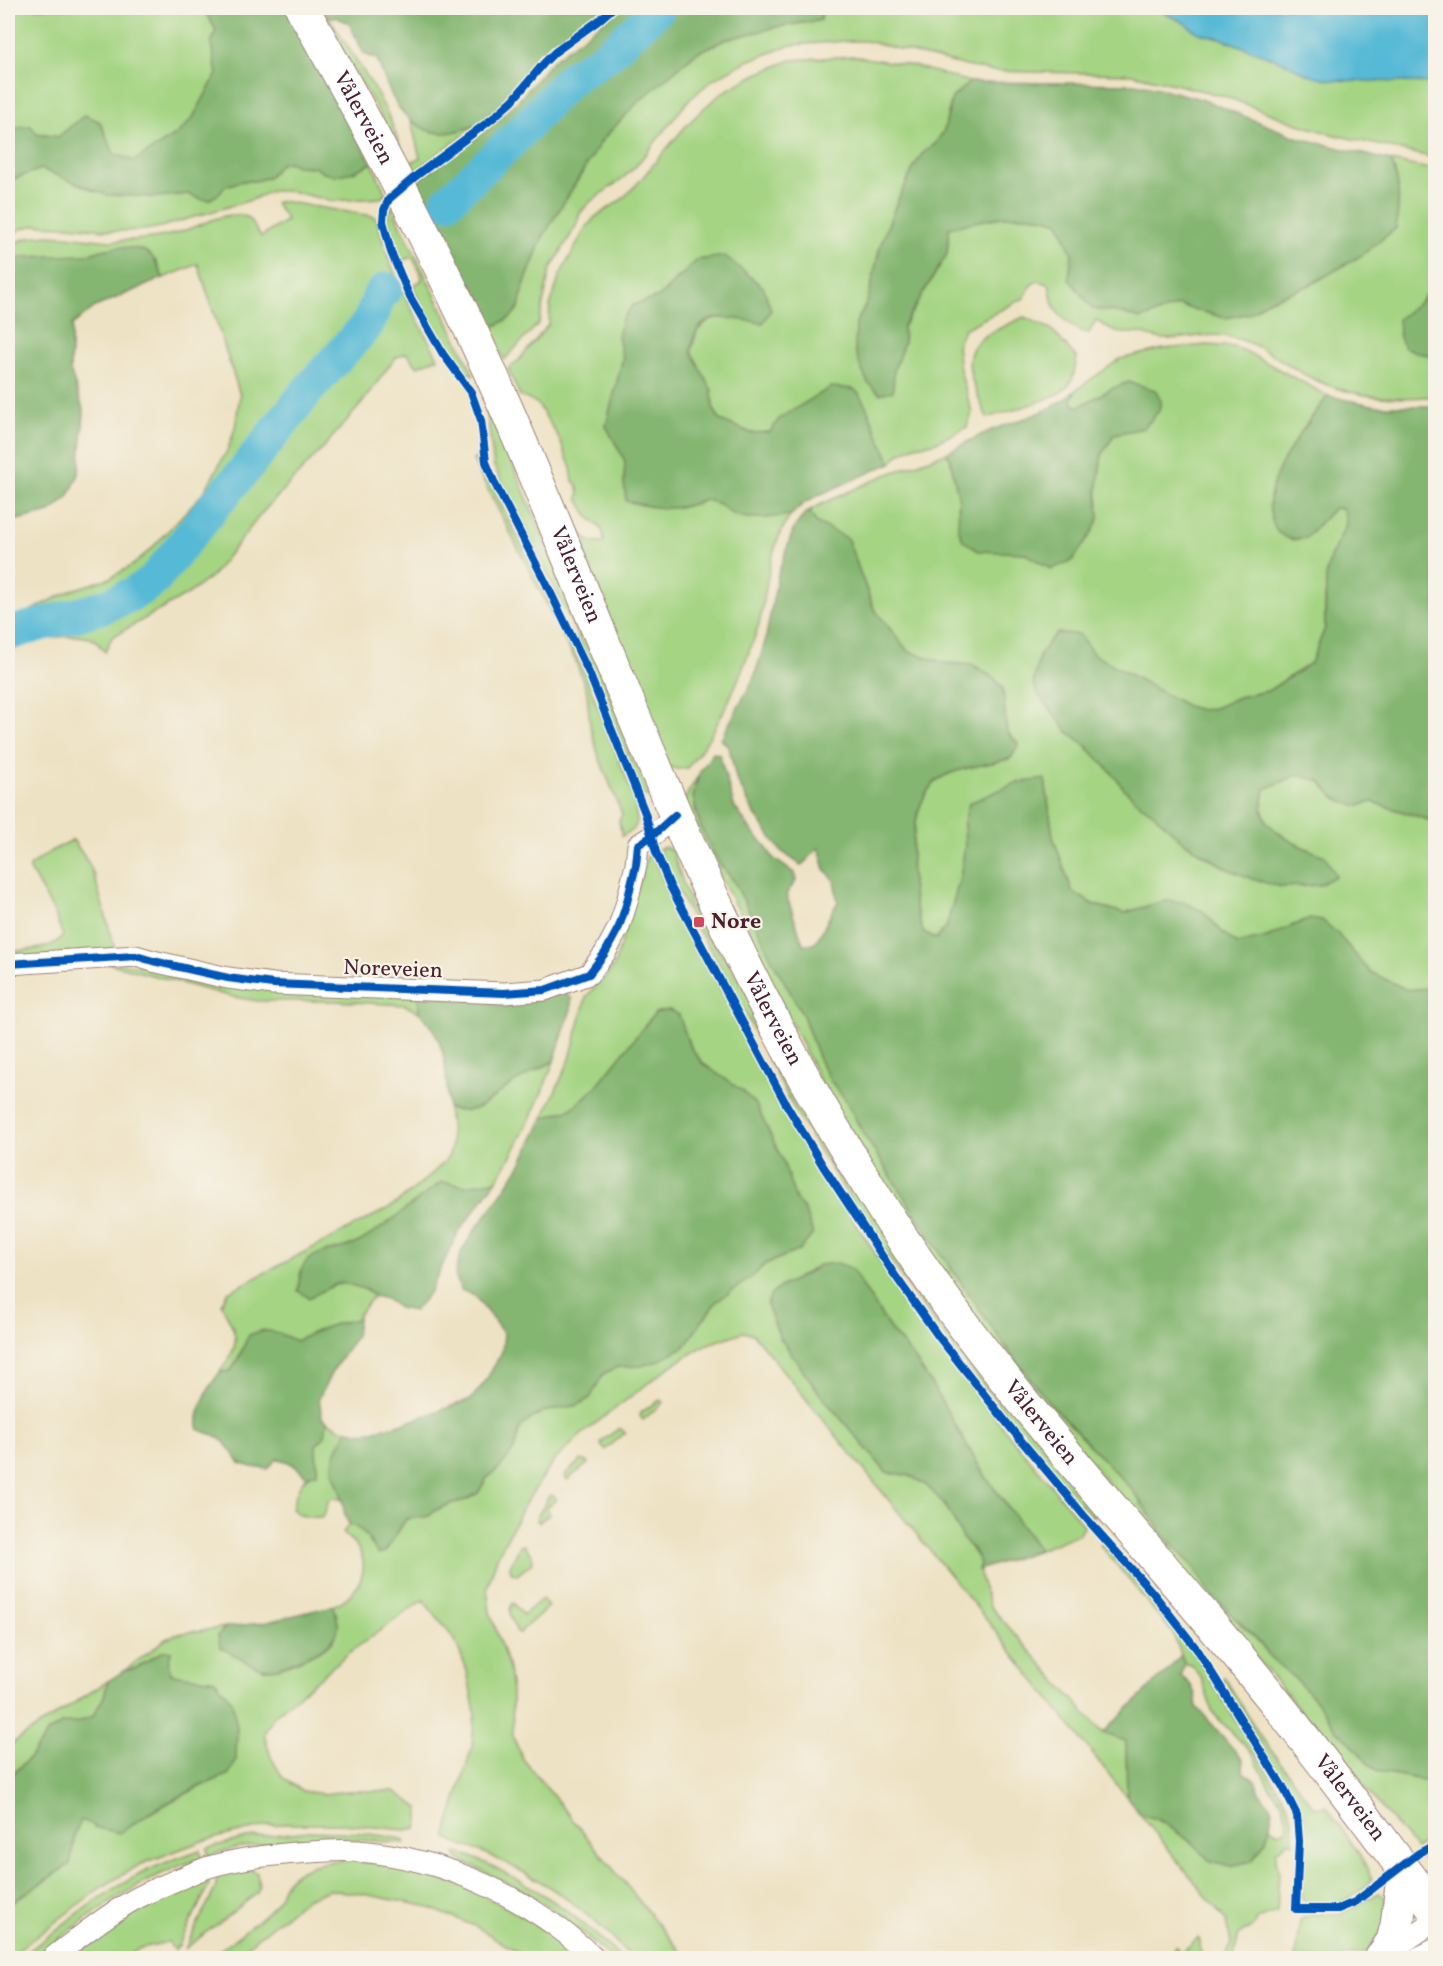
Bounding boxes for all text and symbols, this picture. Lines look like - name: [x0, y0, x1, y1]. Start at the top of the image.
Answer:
- street label: Vålerveien: [325, 66, 401, 170]
- street label: Vålerveien: [542, 522, 609, 628]
- place label: Nore: [711, 907, 761, 938]
- marker: Nore: [692, 915, 706, 929]
- street label: Noreveien: [343, 953, 443, 987]
- street label: Vålerveien: [735, 967, 810, 1072]
- street label: Vålerveien: [996, 1374, 1085, 1472]
- street label: Vålerveien: [1307, 1748, 1393, 1848]

